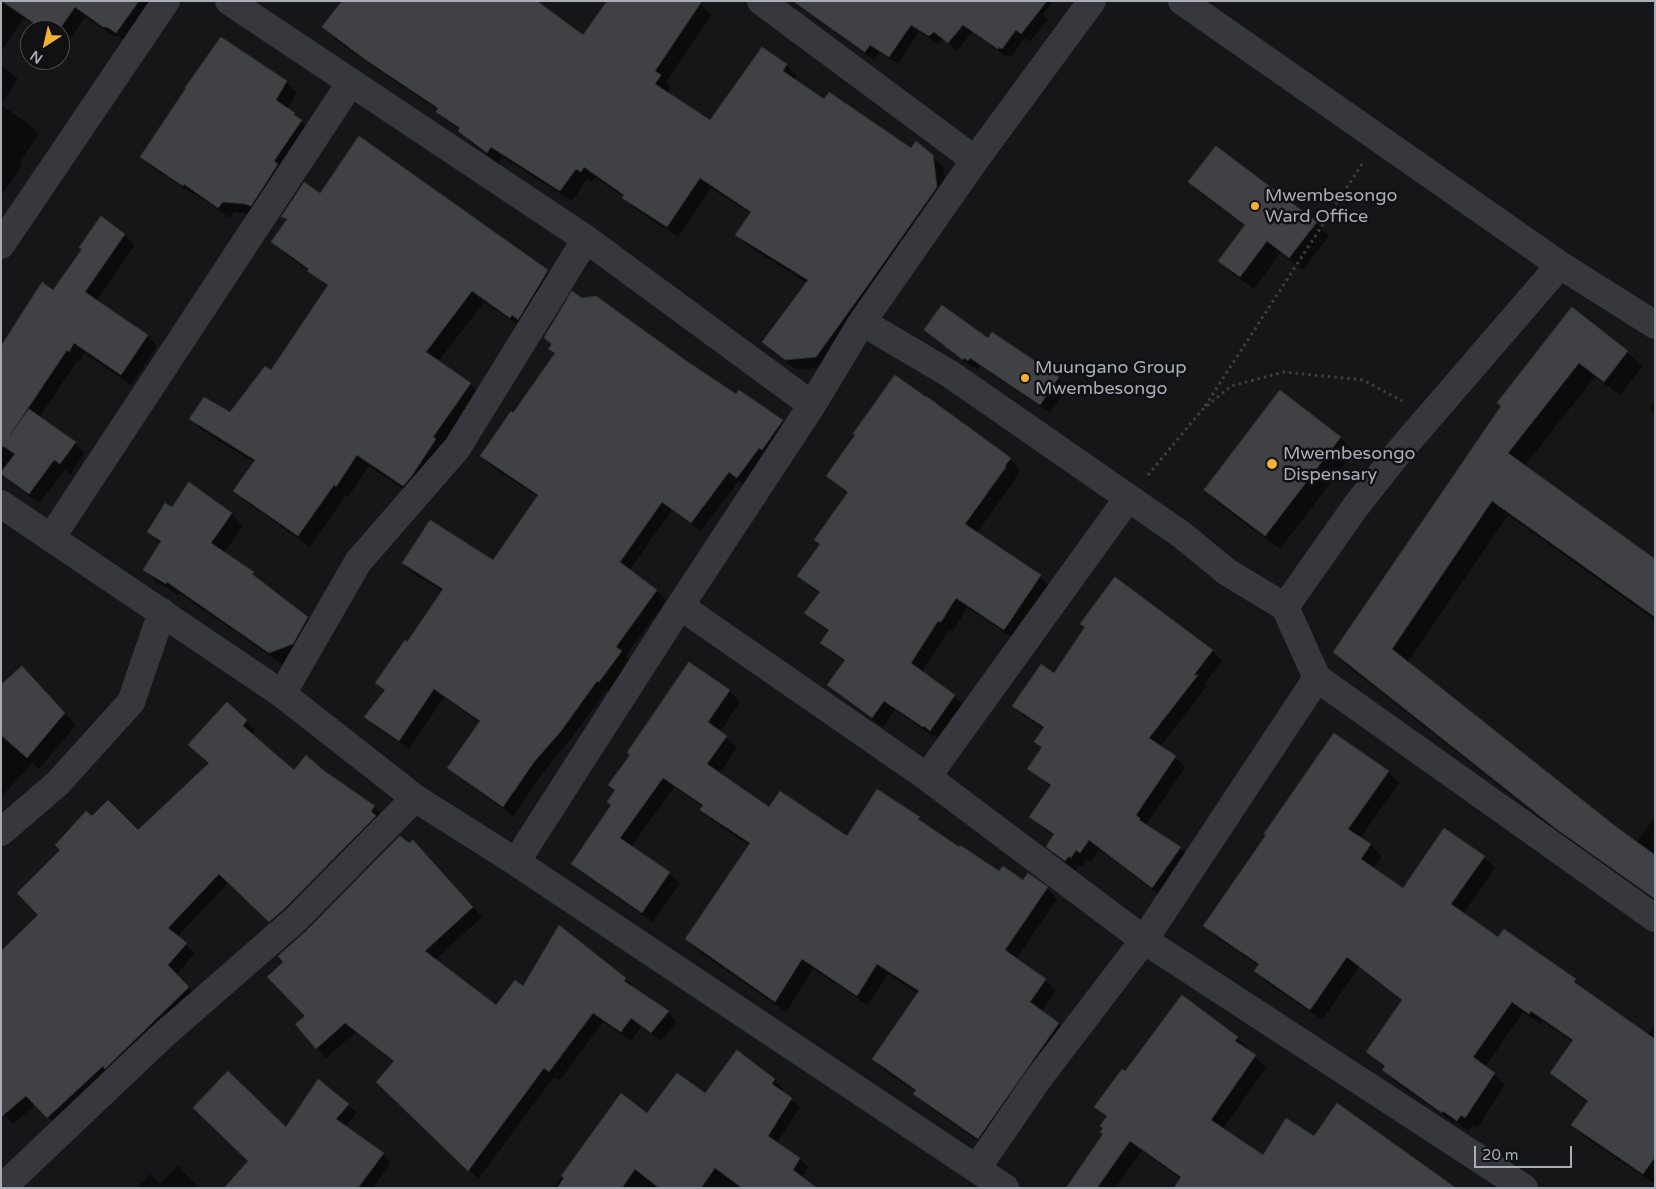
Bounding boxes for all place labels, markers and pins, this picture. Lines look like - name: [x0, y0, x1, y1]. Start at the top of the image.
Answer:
- place label: Mwembesongo Ward Office: [1265, 185, 1397, 228]
- marker: Mwembesongo Ward Office: [1249, 200, 1261, 212]
- place label: Muungano Group Mwembesongo: [1035, 357, 1187, 399]
- marker: Muungano Group Mwembesongo: [1019, 372, 1031, 384]
- place label: Mwembesongo Dispensary: [1283, 443, 1415, 486]
- marker: Mwembesongo Dispensary: [1265, 457, 1279, 471]

